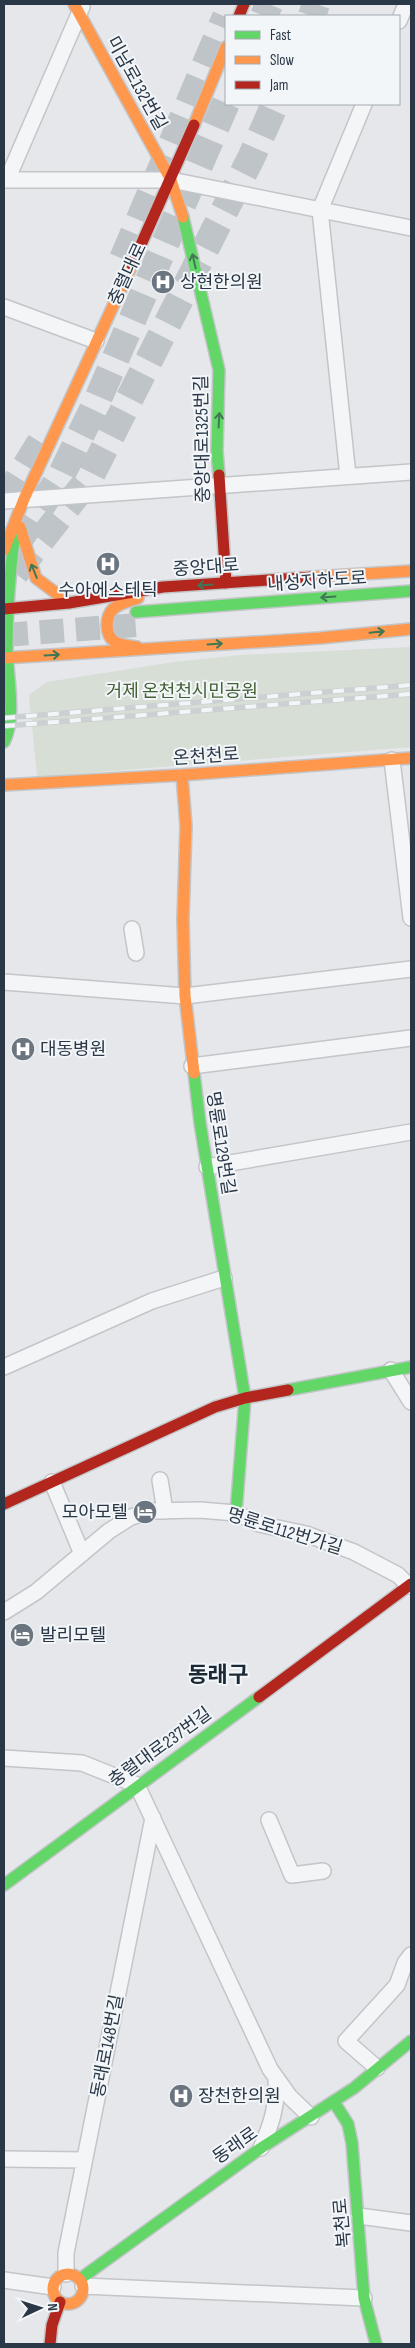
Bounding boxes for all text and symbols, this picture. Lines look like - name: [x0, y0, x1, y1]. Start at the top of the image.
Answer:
- legend: [225, 15, 400, 105]
- text: Fast: [270, 26, 292, 45]
- street label: 미남로132번길: [102, 33, 171, 134]
- text: Slow: [270, 51, 294, 70]
- text: Jam: [269, 76, 288, 95]
- street label: 충렬대로: [104, 240, 151, 309]
- one-way arrow: [189, 253, 198, 269]
- hospital icon: 상현한의원: [150, 269, 176, 295]
- place label: 상현한의원: [180, 272, 263, 293]
- street label: 중앙대로1325번길: [191, 375, 214, 503]
- one-way arrow: [214, 412, 223, 428]
- hospital icon: 수아에스테틱: [95, 551, 121, 577]
- street label: 중앙대로: [172, 555, 240, 580]
- one-way arrow: [28, 564, 38, 579]
- street label: 내성지하도로: [267, 568, 367, 595]
- place label: 수아에스테틱: [58, 580, 158, 601]
- one-way arrow: [198, 580, 214, 589]
- one-way arrow: [320, 593, 336, 602]
- one-way arrow: [368, 627, 384, 637]
- one-way arrow: [206, 640, 222, 649]
- one-way arrow: [44, 650, 60, 659]
- park label: 거제 온천천시민공원: [106, 681, 258, 702]
- street label: 온천천로: [172, 744, 240, 769]
- hospital icon: 대동병원: [10, 1036, 36, 1062]
- place label: 대동병원: [40, 1039, 106, 1060]
- street label: 명륜로129번길: [202, 1090, 239, 1196]
- hotel icon: 모아모텔: [132, 1499, 158, 1525]
- place label: 모아모텔: [62, 1502, 128, 1523]
- street label: 명륜로112번가길: [225, 1504, 345, 1559]
- hotel icon: 발리모텔: [9, 1622, 35, 1648]
- place label: 발리모텔: [40, 1625, 106, 1646]
- district label: 동래구: [188, 1662, 248, 1689]
- street label: 충렬대로237번길: [105, 1703, 216, 1792]
- street label: 동래로148번길: [87, 1993, 128, 2099]
- hospital icon: 장천한의원: [168, 2083, 194, 2109]
- place label: 장천한의원: [198, 2086, 281, 2107]
- street label: 동래로: [209, 2123, 262, 2168]
- street label: 복천로: [330, 2197, 355, 2249]
- north arrow: [15, 2283, 65, 2333]
- text: N: [44, 2303, 61, 2311]

